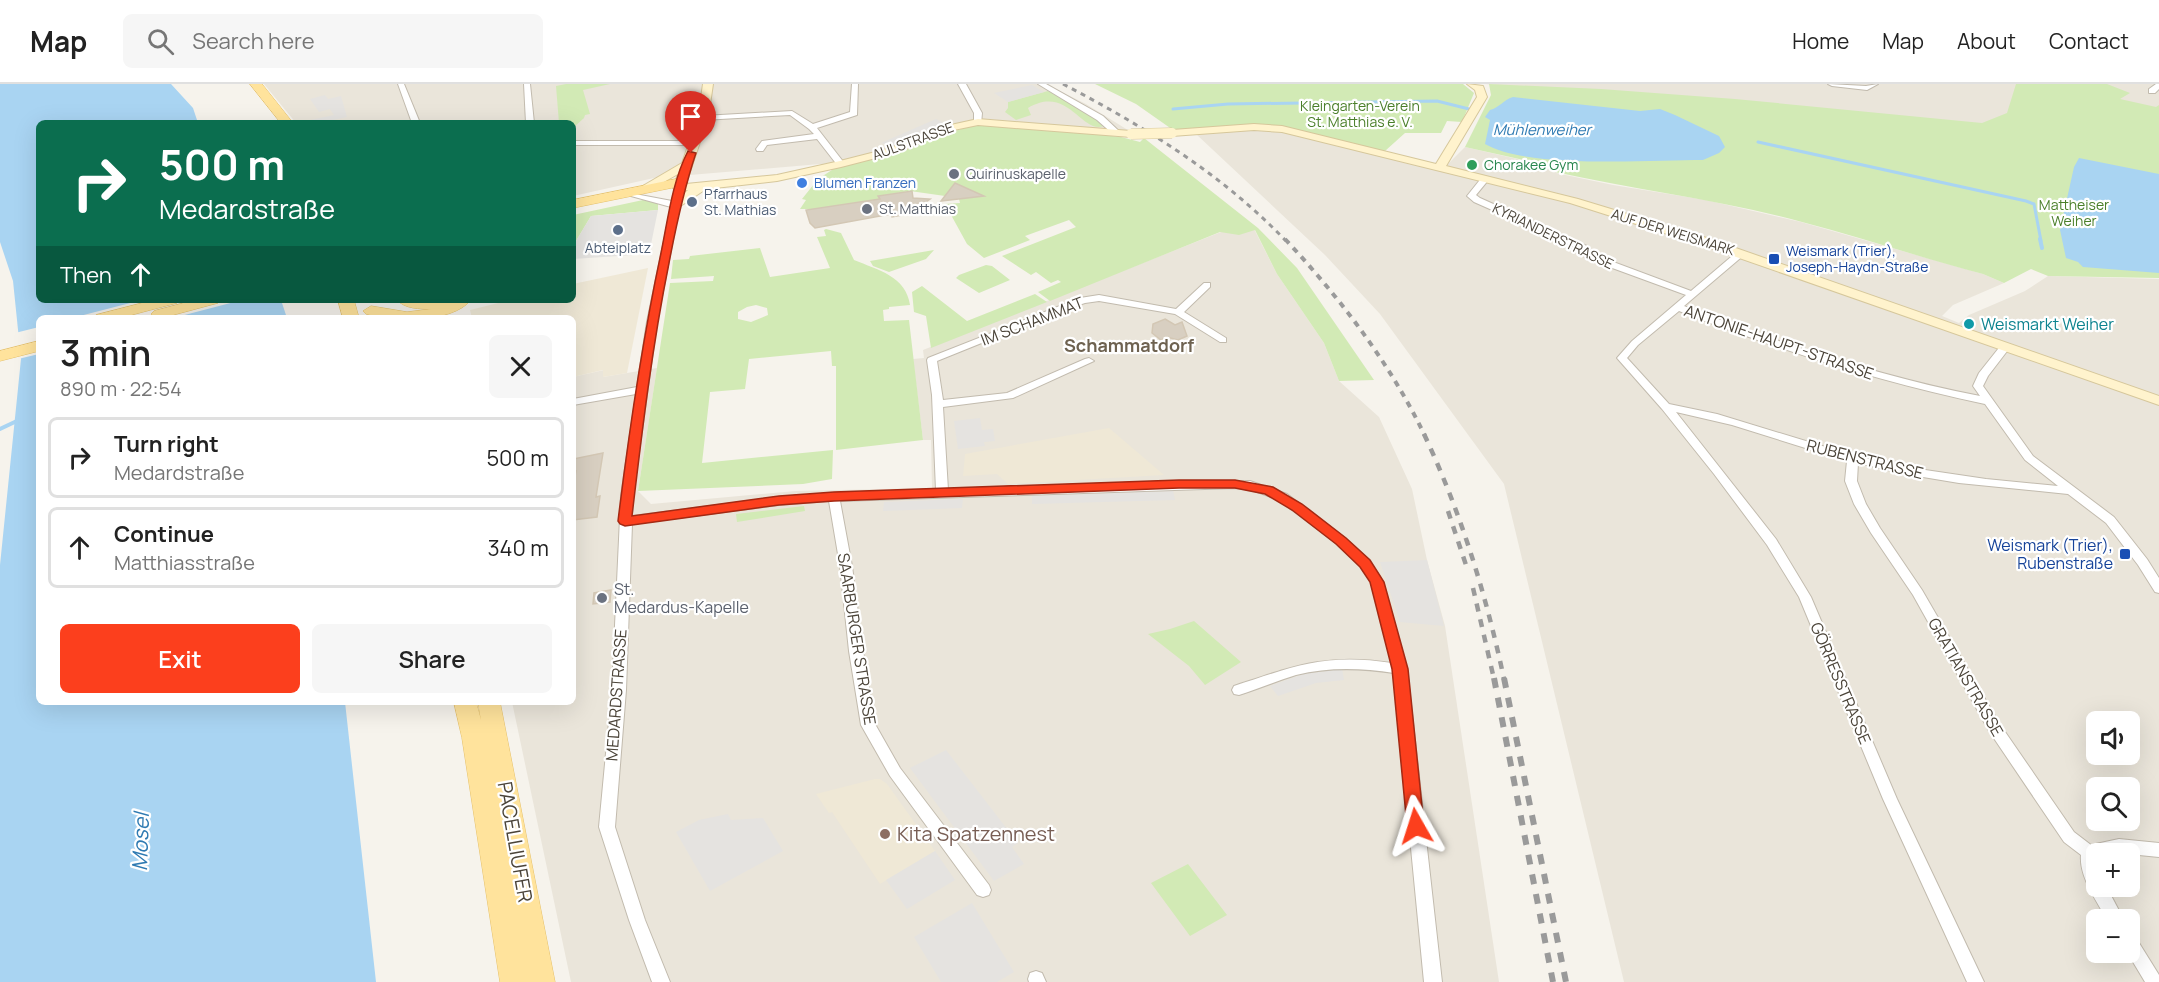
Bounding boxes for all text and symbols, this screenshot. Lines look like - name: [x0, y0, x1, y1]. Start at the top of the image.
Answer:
- search box: [123, 14, 543, 68]
- text: Map: [30, 22, 87, 60]
- icon: search: [144, 25, 177, 58]
- text: Search here: [192, 26, 315, 56]
- text: Home: [1792, 27, 1849, 55]
- text: Map: [1882, 27, 1924, 55]
- text: About: [1957, 27, 2016, 55]
- text: Contact: [2049, 27, 2129, 55]
- pin: [665, 91, 716, 153]
- park label: Kleingarten-Verein St. Matthias e. V.: [1300, 96, 1420, 131]
- icon: arrive: [674, 100, 707, 133]
- street label: AULSTRASSE: [869, 117, 956, 164]
- water label: Mühlenweiher: [1493, 119, 1594, 140]
- text: 500 m: [159, 135, 285, 193]
- icon: right: [60, 144, 138, 222]
- place label: Chorakee Gym: [1484, 155, 1578, 174]
- marker: Chorakee Gym: [1465, 158, 1479, 172]
- place label: Quirinuskapelle: [966, 164, 1066, 183]
- marker: Quirinuskapelle: [947, 167, 961, 181]
- place label: Blumen Franzen: [814, 173, 916, 192]
- marker: Blumen Franzen: [795, 176, 809, 190]
- place label: Pfarrhaus St. Mathias: [704, 184, 776, 219]
- text: Medardstraße: [159, 190, 335, 227]
- marker: Pfarrhaus St. Mathias: [685, 195, 699, 209]
- park label: Mattheiser Weiher: [2039, 195, 2109, 230]
- street label: KYRIANDERSTRASSE: [1489, 198, 1617, 273]
- place label: St. Matthias: [879, 199, 956, 218]
- marker: St. Matthias: [860, 202, 874, 216]
- street label: AUF DER WEISMARK: [1609, 204, 1738, 260]
- marker: Abteiplatz: [611, 223, 625, 237]
- place label: Abteiplatz: [585, 238, 651, 257]
- place label: Weismark (Trier), Joseph-Haydn-Straße: [1786, 241, 1928, 276]
- marker: Weismark (Trier), Joseph-Haydn-Straße: [1767, 252, 1781, 266]
- icon: ahead: [124, 258, 157, 291]
- text: Then: [60, 260, 112, 290]
- street label: IM SCHAMMAT: [977, 291, 1087, 351]
- street label: ANTONIE-HAUPT-STRASSE: [1681, 299, 1877, 385]
- place label: Weismarkt Weiher: [1981, 313, 2114, 335]
- marker: Weismarkt Weiher: [1962, 317, 1976, 331]
- text: 3 min: [60, 328, 151, 377]
- district label: Schammatdorf: [1064, 333, 1194, 357]
- button: close: [489, 335, 552, 398]
- text: 890 m · 22:54: [60, 375, 182, 402]
- text: Turn right: [114, 429, 219, 459]
- street label: RUBENSTRASSE: [1804, 434, 1926, 484]
- icon: right: [63, 441, 96, 474]
- text: 500 m: [486, 443, 549, 473]
- text: Medardstraße: [114, 459, 244, 486]
- text: Continue: [114, 519, 214, 549]
- icon: ahead: [63, 531, 96, 564]
- text: 340 m: [487, 533, 549, 563]
- place label: Weismark (Trier), Rubenstraße: [1987, 534, 2113, 574]
- marker: Weismark (Trier), Rubenstraße: [2118, 547, 2132, 561]
- text: Matthiasstraße: [114, 549, 255, 576]
- street label: SAARBURGER STRASSE: [833, 551, 881, 727]
- place label: St. Medardus-Kapelle: [614, 578, 749, 618]
- marker: St. Medardus-Kapelle: [595, 591, 609, 605]
- street label: GRATIANSTRASSE: [1923, 614, 2009, 740]
- street label: GÖRRESSTRASSE: [1805, 619, 1877, 747]
- button: Exit: [60, 624, 300, 693]
- button: Share: [312, 624, 552, 693]
- street label: MEDARDSTRASSE: [600, 628, 632, 762]
- map controls: [2086, 711, 2140, 963]
- button: sound: [2086, 711, 2140, 765]
- button: search: [2086, 777, 2140, 831]
- street label: PACELLIUFER: [492, 779, 539, 904]
- position arrow: [1384, 794, 1448, 858]
- water label: Mosel: [125, 809, 155, 872]
- place label: Kita Spatzennest: [897, 820, 1055, 847]
- marker: Kita Spatzennest: [878, 827, 892, 841]
- button: +: [2086, 843, 2140, 897]
- button: −: [2086, 909, 2140, 963]

